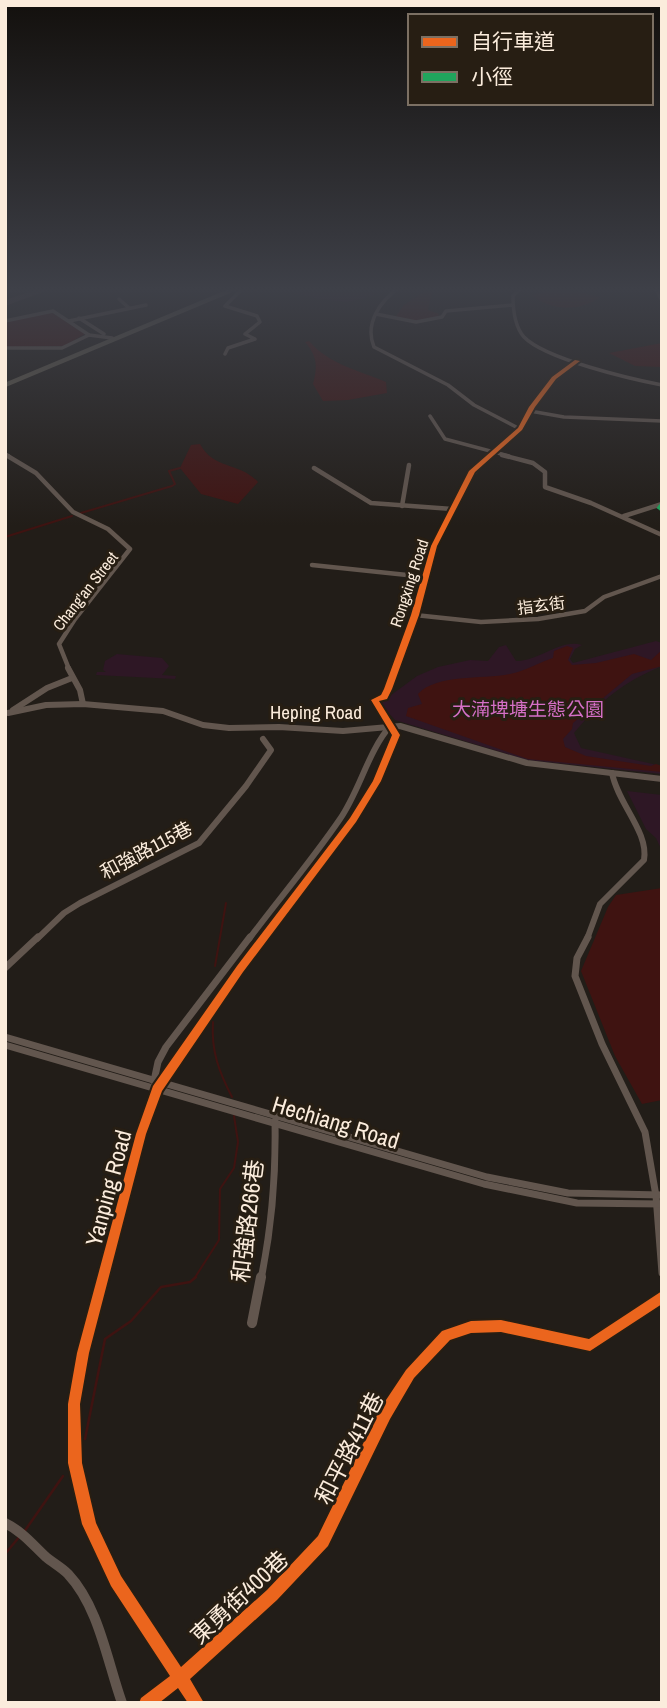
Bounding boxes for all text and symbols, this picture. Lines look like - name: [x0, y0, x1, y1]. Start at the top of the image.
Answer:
- legend: [408, 14, 653, 105]
- text: 自行車道: [471, 27, 555, 56]
- text: 小徑: [471, 62, 513, 91]
- street label: Rongxing Road: [384, 536, 434, 630]
- street label: Chang'an Street: [47, 547, 123, 635]
- street label: 指玄街: [516, 591, 566, 619]
- park label: 大湳埤塘生態公園: [452, 696, 604, 722]
- street label: Heping Road: [270, 699, 362, 725]
- street label: 和強路115巷: [95, 815, 197, 885]
- street label: Hechiang Road: [269, 1088, 403, 1156]
- street label: Yanping Road: [78, 1126, 138, 1250]
- street label: 和強路266巷: [224, 1158, 270, 1284]
- street label: 和平路411巷: [307, 1387, 391, 1509]
- street label: 東勇街400巷: [183, 1544, 295, 1650]

